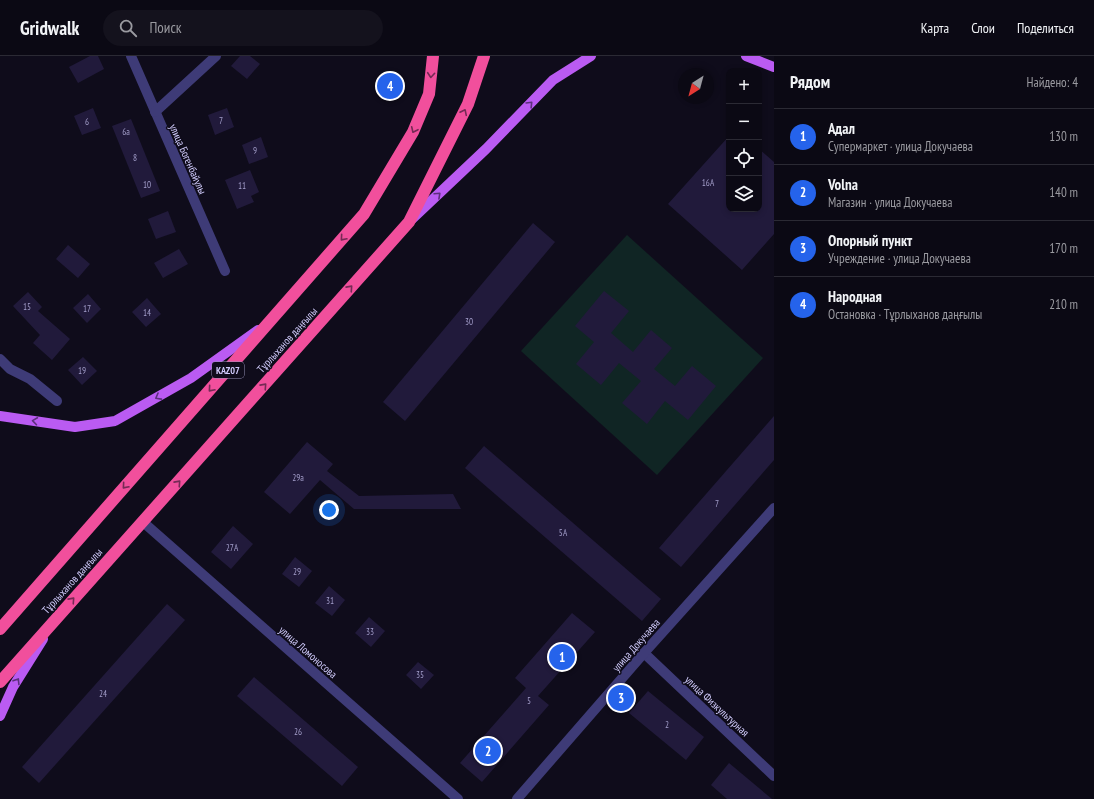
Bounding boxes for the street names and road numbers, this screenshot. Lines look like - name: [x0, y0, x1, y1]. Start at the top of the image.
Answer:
- street label: улица Богенбайулы: [166, 122, 210, 196]
- street label: Тұрлыханов даңғылы: [254, 304, 320, 376]
- road number: KAZ07: [212, 362, 244, 378]
- street label: Тұрлыханов даңғылы: [39, 545, 105, 617]
- street label: улица Докучаева: [609, 616, 663, 674]
- street label: улица Ломоносова: [276, 623, 340, 681]
- street label: улица Физкультурная: [682, 673, 752, 739]

